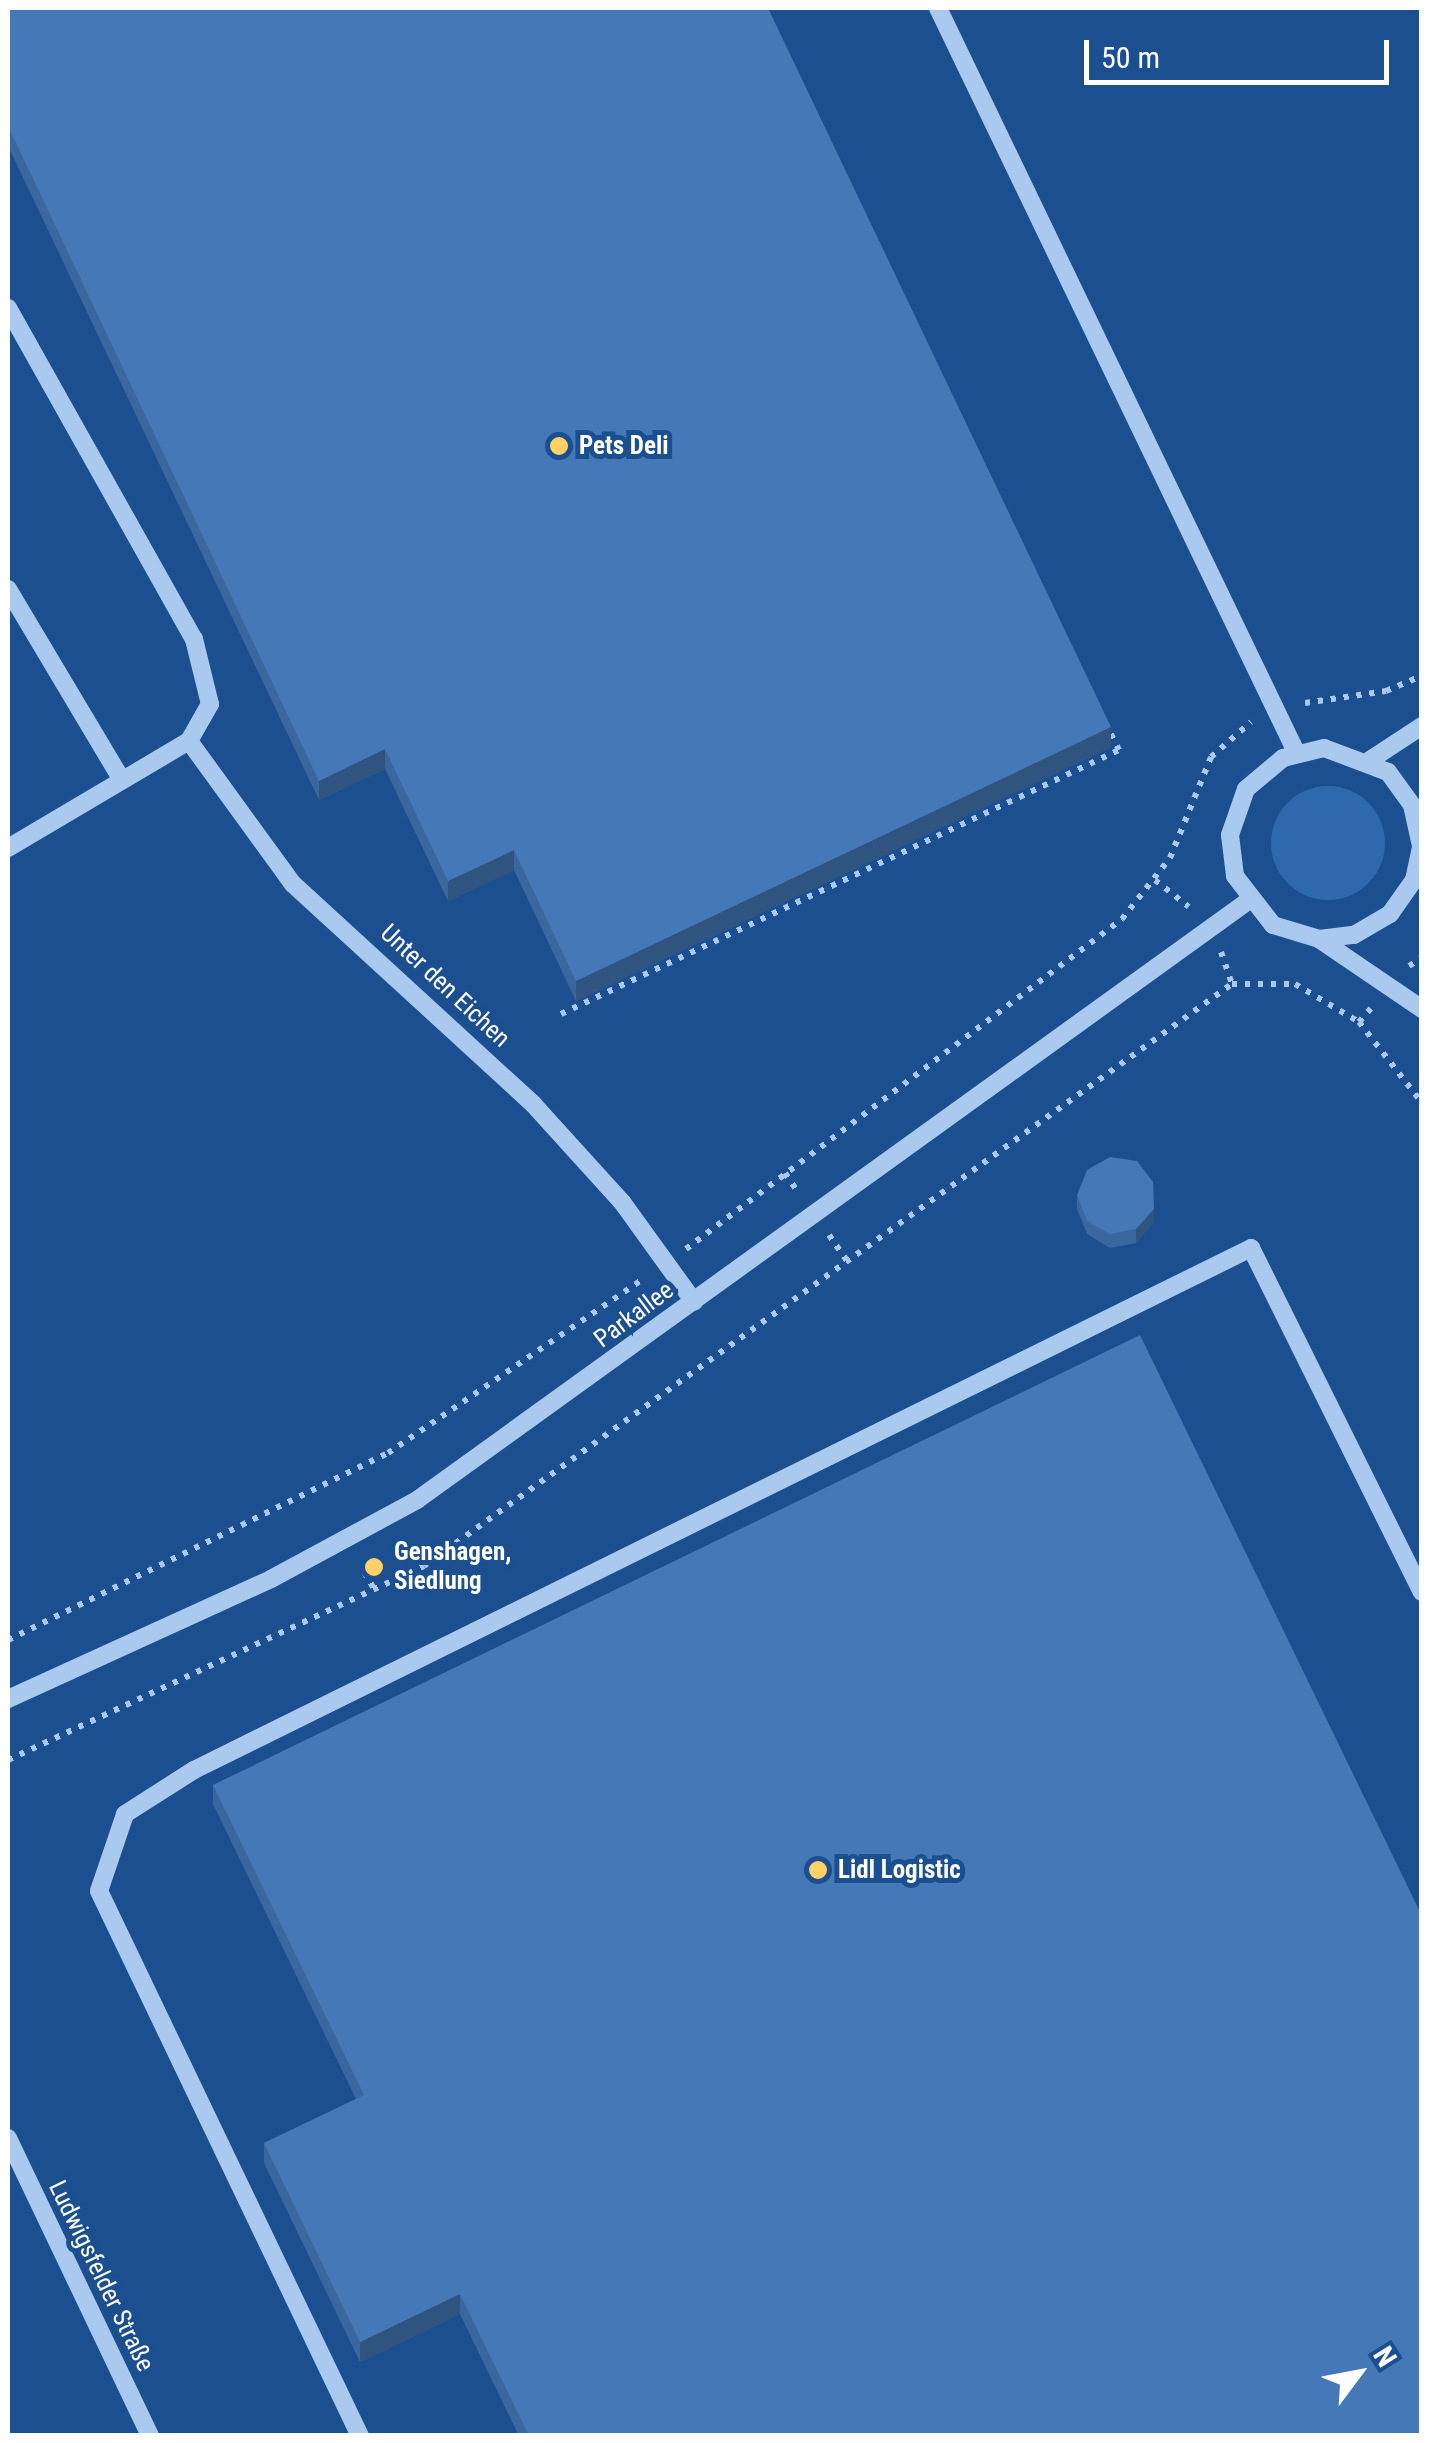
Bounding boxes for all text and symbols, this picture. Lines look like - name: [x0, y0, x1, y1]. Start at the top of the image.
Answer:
- scale bar: [1089, 20, 1394, 82]
- text: 50 m: [1101, 40, 1160, 75]
- place label: Pets Deli: [579, 431, 668, 461]
- marker: Pets Deli: [548, 435, 570, 457]
- street label: Unter den Eichen: [374, 918, 516, 1054]
- street label: Parkallee: [588, 1275, 680, 1355]
- place label: Genshagen, Siedlung: [394, 1538, 511, 1597]
- marker: Genshagen, Siedlung: [363, 1556, 385, 1578]
- place label: Lidl Logistic: [838, 1855, 961, 1885]
- marker: Lidl Logistic: [807, 1859, 829, 1881]
- street label: Ludwigsfelder Straße: [42, 2176, 160, 2376]
- north arrow: [1309, 2323, 1409, 2423]
- text: N: [1366, 2341, 1403, 2373]

